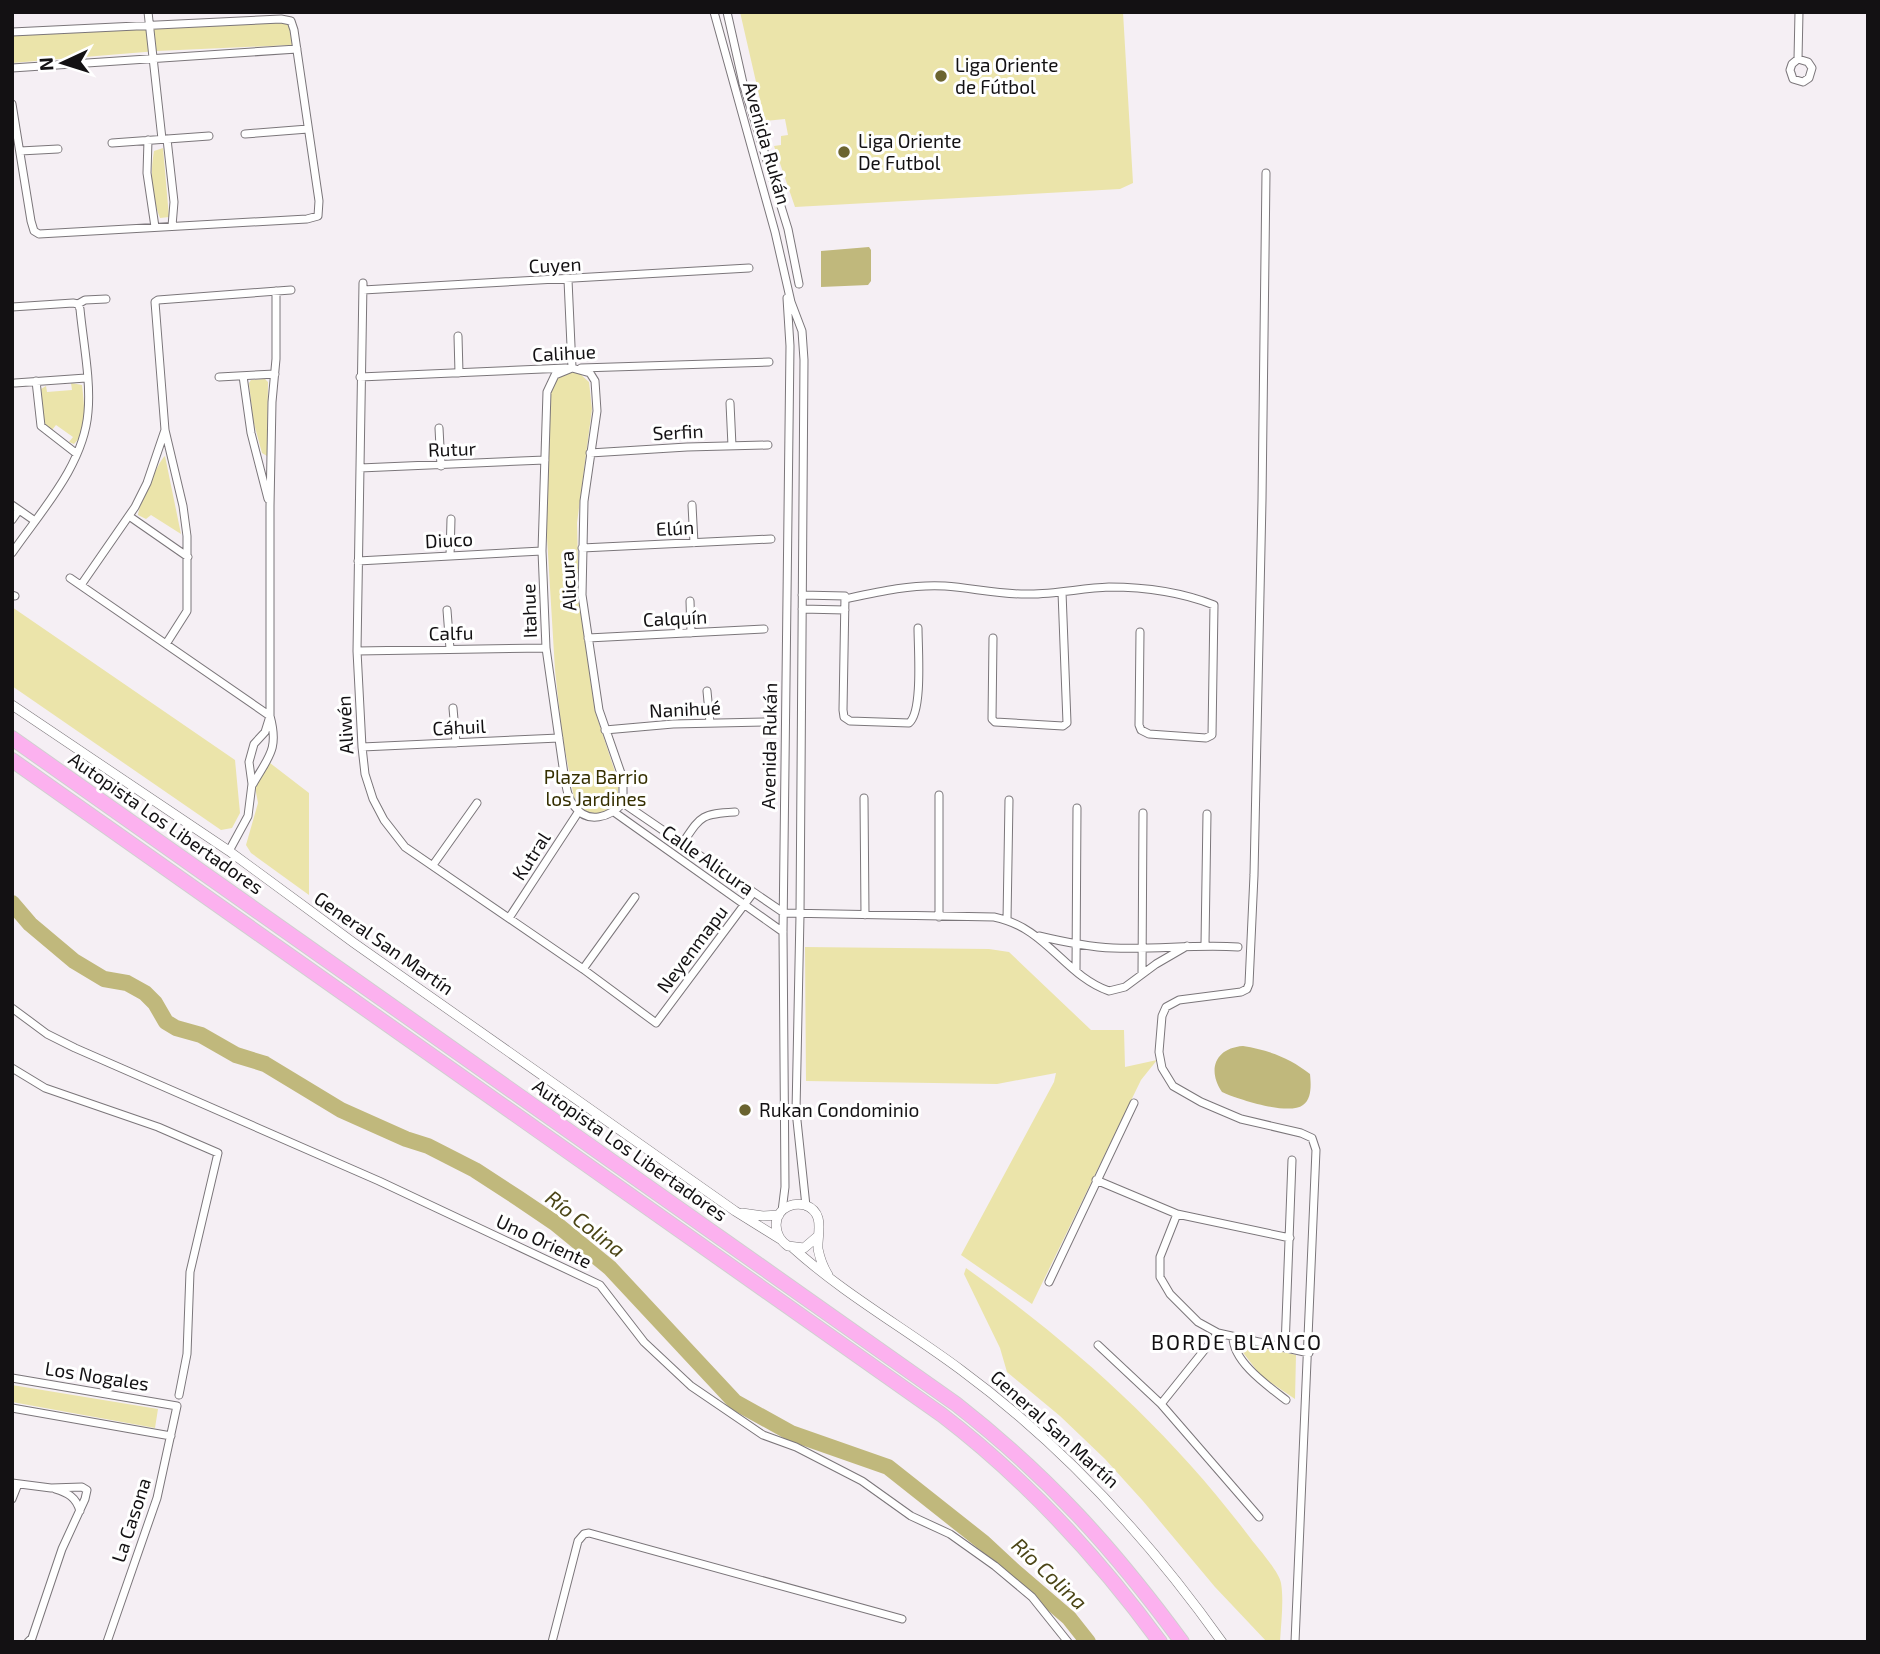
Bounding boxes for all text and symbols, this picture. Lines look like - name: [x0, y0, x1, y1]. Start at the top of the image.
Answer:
- north arrow: [28, 28, 98, 98]
- place label: Liga Oriente de Fútbol: [955, 53, 1058, 98]
- text: N: [34, 57, 57, 72]
- marker: Liga Oriente de Fútbol: [933, 68, 949, 84]
- street label: Avenida Rukán: [739, 79, 796, 207]
- place label: Liga Oriente De Futbol: [858, 129, 961, 174]
- marker: Liga Oriente De Futbol: [836, 144, 852, 160]
- street label: Cuyen: [528, 252, 582, 277]
- street label: Calihue: [532, 339, 596, 366]
- street label: Serfin: [652, 419, 704, 444]
- street label: Rutur: [427, 436, 477, 461]
- street label: Elún: [655, 515, 695, 540]
- street label: Diuco: [424, 527, 474, 552]
- street label: Alicura: [554, 550, 581, 612]
- street label: Itahue: [516, 583, 541, 639]
- street label: Calquín: [642, 604, 708, 631]
- street label: Calfu: [428, 621, 474, 644]
- street label: Avenida Rukán: [756, 682, 781, 809]
- street label: Aliwén: [331, 695, 358, 755]
- street label: Nanihué: [649, 695, 721, 722]
- street label: Cáhuil: [432, 714, 487, 739]
- street label: Autopista Los Libertadores: [65, 747, 268, 899]
- park label: Plaza Barrio los Jardines: [544, 765, 648, 810]
- street label: Calle Alicura: [658, 820, 759, 900]
- street label: Kutral: [507, 827, 555, 884]
- street label: General San Martín: [310, 886, 458, 999]
- street label: Neyenmapu: [651, 900, 732, 997]
- street label: Autopista Los Libertadores: [529, 1074, 732, 1226]
- place label: Rukan Condominio: [759, 1098, 919, 1121]
- marker: Rukan Condominio: [737, 1102, 753, 1118]
- water label: Río Colina: [541, 1184, 631, 1262]
- street label: Uno Oriente: [493, 1208, 595, 1273]
- district label: BORDE BLANCO: [1151, 1329, 1323, 1354]
- street label: Los Nogales: [43, 1356, 151, 1395]
- street label: General San Martín: [986, 1365, 1124, 1492]
- street label: La Casona: [106, 1475, 155, 1565]
- water label: Río Colina: [1007, 1532, 1093, 1614]

